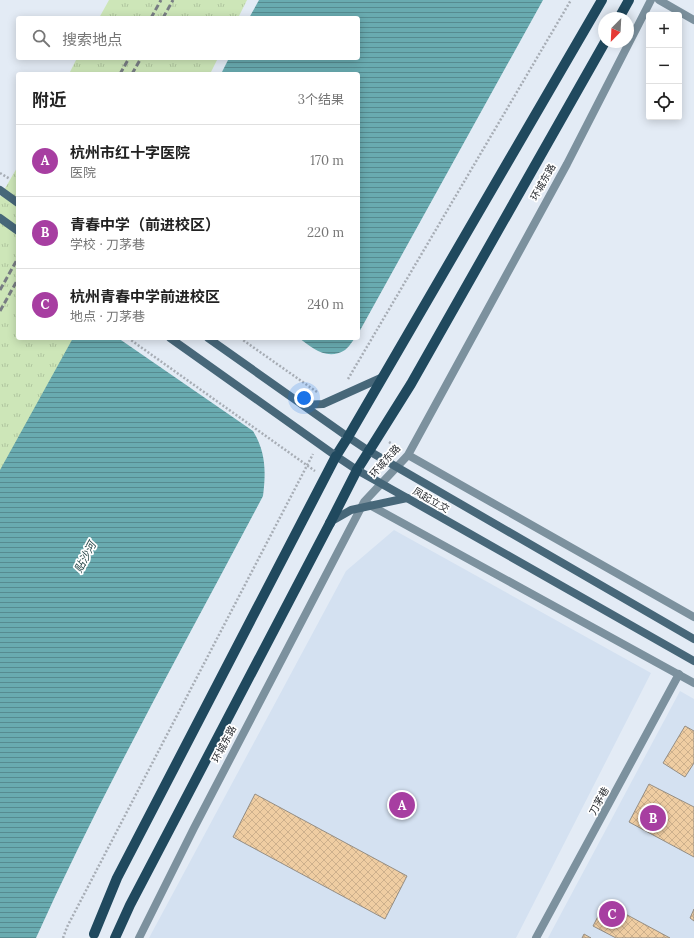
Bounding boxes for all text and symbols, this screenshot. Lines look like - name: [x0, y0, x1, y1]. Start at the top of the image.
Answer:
- north arrow: [598, 12, 634, 48]
- map controls: [646, 12, 682, 120]
- button: +: [646, 12, 682, 48]
- search box: [16, 16, 360, 60]
- icon: search: [30, 27, 52, 49]
- text: 搜索地点: [62, 30, 122, 49]
- button: −: [646, 48, 682, 84]
- button: locate: [646, 84, 682, 120]
- text: 附近: [32, 89, 66, 111]
- text: 3个结果: [298, 91, 344, 108]
- text: 杭州市红十字医院: [70, 143, 190, 162]
- text: A: [41, 152, 49, 169]
- text: 170 m: [310, 152, 344, 169]
- street label: 环城东路: [528, 161, 558, 203]
- text: 医院: [70, 164, 96, 181]
- text: 青春中学（前进校区）: [70, 215, 220, 234]
- text: B: [41, 224, 49, 241]
- text: 220 m: [307, 224, 344, 241]
- text: 学校 · 刀茅巷: [70, 236, 145, 253]
- text: 杭州青春中学前进校区: [70, 287, 220, 306]
- text: C: [41, 296, 49, 313]
- text: 240 m: [307, 296, 344, 313]
- text: 地点 · 刀茅巷: [70, 308, 145, 325]
- your location: [294, 388, 314, 408]
- street label: 环城东路: [367, 442, 403, 480]
- street label: 凤起立交: [410, 484, 452, 516]
- water label: 贴沙河: [71, 537, 100, 575]
- street label: 环城东路: [209, 723, 239, 765]
- street label: 刀茅巷: [586, 785, 612, 817]
- pin: A: [389, 790, 415, 820]
- pin: B: [640, 803, 666, 833]
- pin: C: [599, 899, 625, 929]

